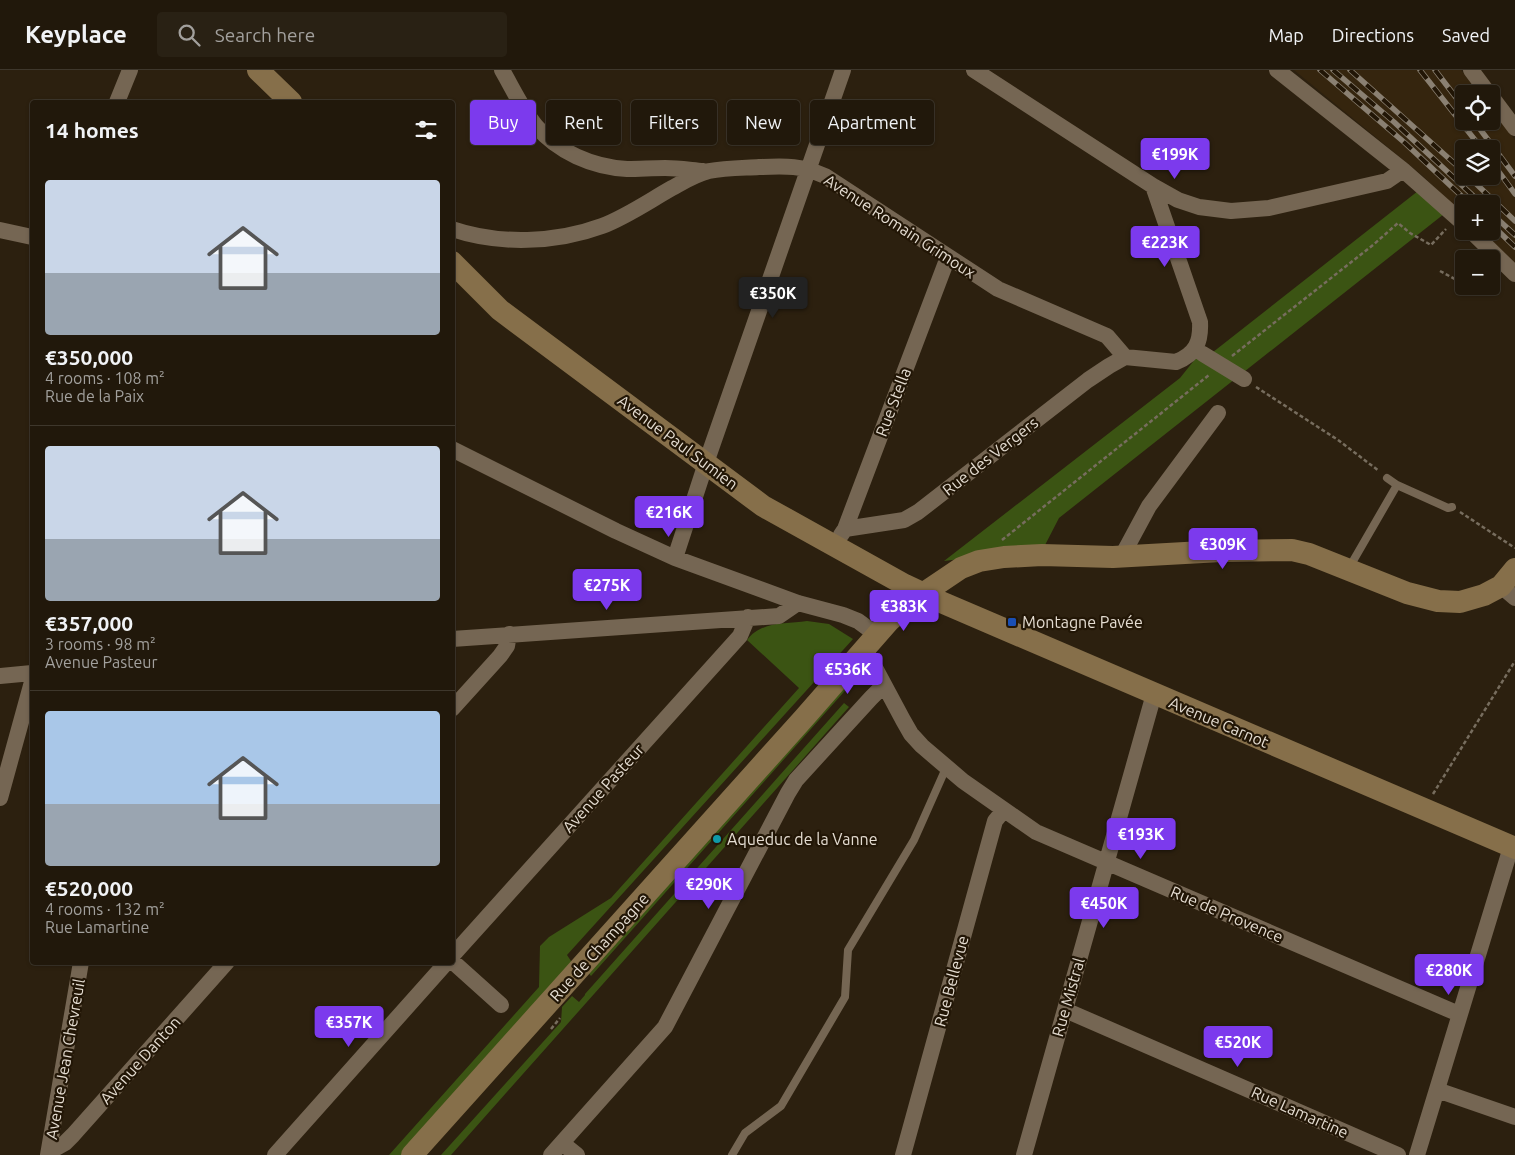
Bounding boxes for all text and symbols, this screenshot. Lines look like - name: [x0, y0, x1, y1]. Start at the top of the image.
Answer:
- search box: [157, 12, 507, 57]
- text: Keyplace: [25, 21, 127, 48]
- icon: search: [175, 21, 203, 49]
- text: Search here: [215, 24, 315, 46]
- text: Map: [1268, 25, 1304, 45]
- text: Directions: [1332, 25, 1414, 45]
- text: Saved: [1442, 25, 1490, 45]
- map controls: [1455, 85, 1500, 295]
- button: locate: [1455, 85, 1500, 130]
- chip: Buy: [470, 100, 536, 145]
- chip: Rent: [546, 100, 621, 145]
- chip: Filters: [631, 100, 717, 145]
- chip: New: [727, 100, 800, 145]
- chip: Apartment: [810, 100, 934, 145]
- icon: filters: [412, 116, 440, 144]
- text: 14 homes: [45, 118, 139, 142]
- pin: €199K: [1140, 138, 1210, 180]
- button: layers: [1455, 140, 1500, 185]
- text: €199K: [1152, 145, 1198, 163]
- street label: Avenue Romain Grimoux: [821, 170, 979, 282]
- button: +: [1455, 195, 1500, 240]
- icon: home: [198, 213, 288, 303]
- pin: €223K: [1130, 226, 1200, 268]
- text: €223K: [1142, 233, 1188, 251]
- button: −: [1455, 250, 1500, 295]
- pin: €350K: [738, 276, 808, 319]
- text: €350K: [750, 284, 796, 302]
- text: €350,000: [45, 345, 133, 369]
- street label: Rue Stella: [872, 365, 914, 439]
- text: 4 rooms · 108 m²: [45, 369, 165, 387]
- text: Rue de la Paix: [45, 387, 144, 405]
- street label: Avenue Paul Sumien: [615, 391, 741, 493]
- street label: Rue des Vergers: [939, 413, 1041, 499]
- icon: home: [198, 478, 288, 568]
- pin: €216K: [634, 496, 704, 538]
- text: €216K: [646, 503, 692, 521]
- pin: €309K: [1188, 528, 1258, 570]
- text: €309K: [1200, 535, 1246, 553]
- pin: €275K: [572, 568, 642, 611]
- text: €275K: [584, 576, 630, 594]
- pin: €383K: [869, 590, 939, 632]
- text: €383K: [881, 597, 927, 615]
- text: €357,000: [45, 611, 133, 635]
- place label: Montagne Pavée: [1022, 613, 1143, 631]
- marker: Montagne Pavée: [1006, 616, 1018, 628]
- text: 3 rooms · 98 m²: [45, 635, 156, 653]
- pin: €536K: [813, 652, 883, 695]
- text: Avenue Pasteur: [45, 653, 157, 671]
- text: €536K: [825, 660, 871, 678]
- street label: Avenue Carnot: [1166, 693, 1272, 751]
- street label: Avenue Pasteur: [559, 740, 647, 836]
- icon: home: [198, 743, 288, 833]
- pin: €193K: [1106, 818, 1176, 860]
- text: €193K: [1118, 825, 1164, 843]
- place label: Aqueduc de la Vanne: [727, 830, 878, 848]
- marker: Aqueduc de la Vanne: [711, 833, 723, 845]
- pin: €290K: [674, 868, 744, 910]
- text: €290K: [686, 875, 732, 893]
- text: €520,000: [45, 876, 133, 900]
- street label: Rue de Provence: [1168, 882, 1286, 946]
- pin: €450K: [1069, 886, 1139, 929]
- street label: Rue de Champagne: [546, 889, 652, 1005]
- text: €450K: [1081, 894, 1127, 912]
- text: 4 rooms · 132 m²: [45, 900, 165, 918]
- text: Rue Lamartine: [45, 918, 149, 936]
- street label: Rue Bellevue: [930, 933, 972, 1029]
- pin: €280K: [1414, 954, 1484, 996]
- street label: Rue Mistral: [1048, 956, 1088, 1038]
- text: €280K: [1426, 961, 1472, 979]
- street label: Avenue Jean Chevreuil: [42, 977, 88, 1141]
- pin: €357K: [314, 1006, 384, 1048]
- street label: Avenue Danton: [96, 1013, 184, 1107]
- text: €357K: [326, 1013, 372, 1031]
- pin: €520K: [1203, 1026, 1273, 1068]
- text: €520K: [1215, 1033, 1261, 1051]
- street label: Rue Lamartine: [1249, 1083, 1351, 1141]

